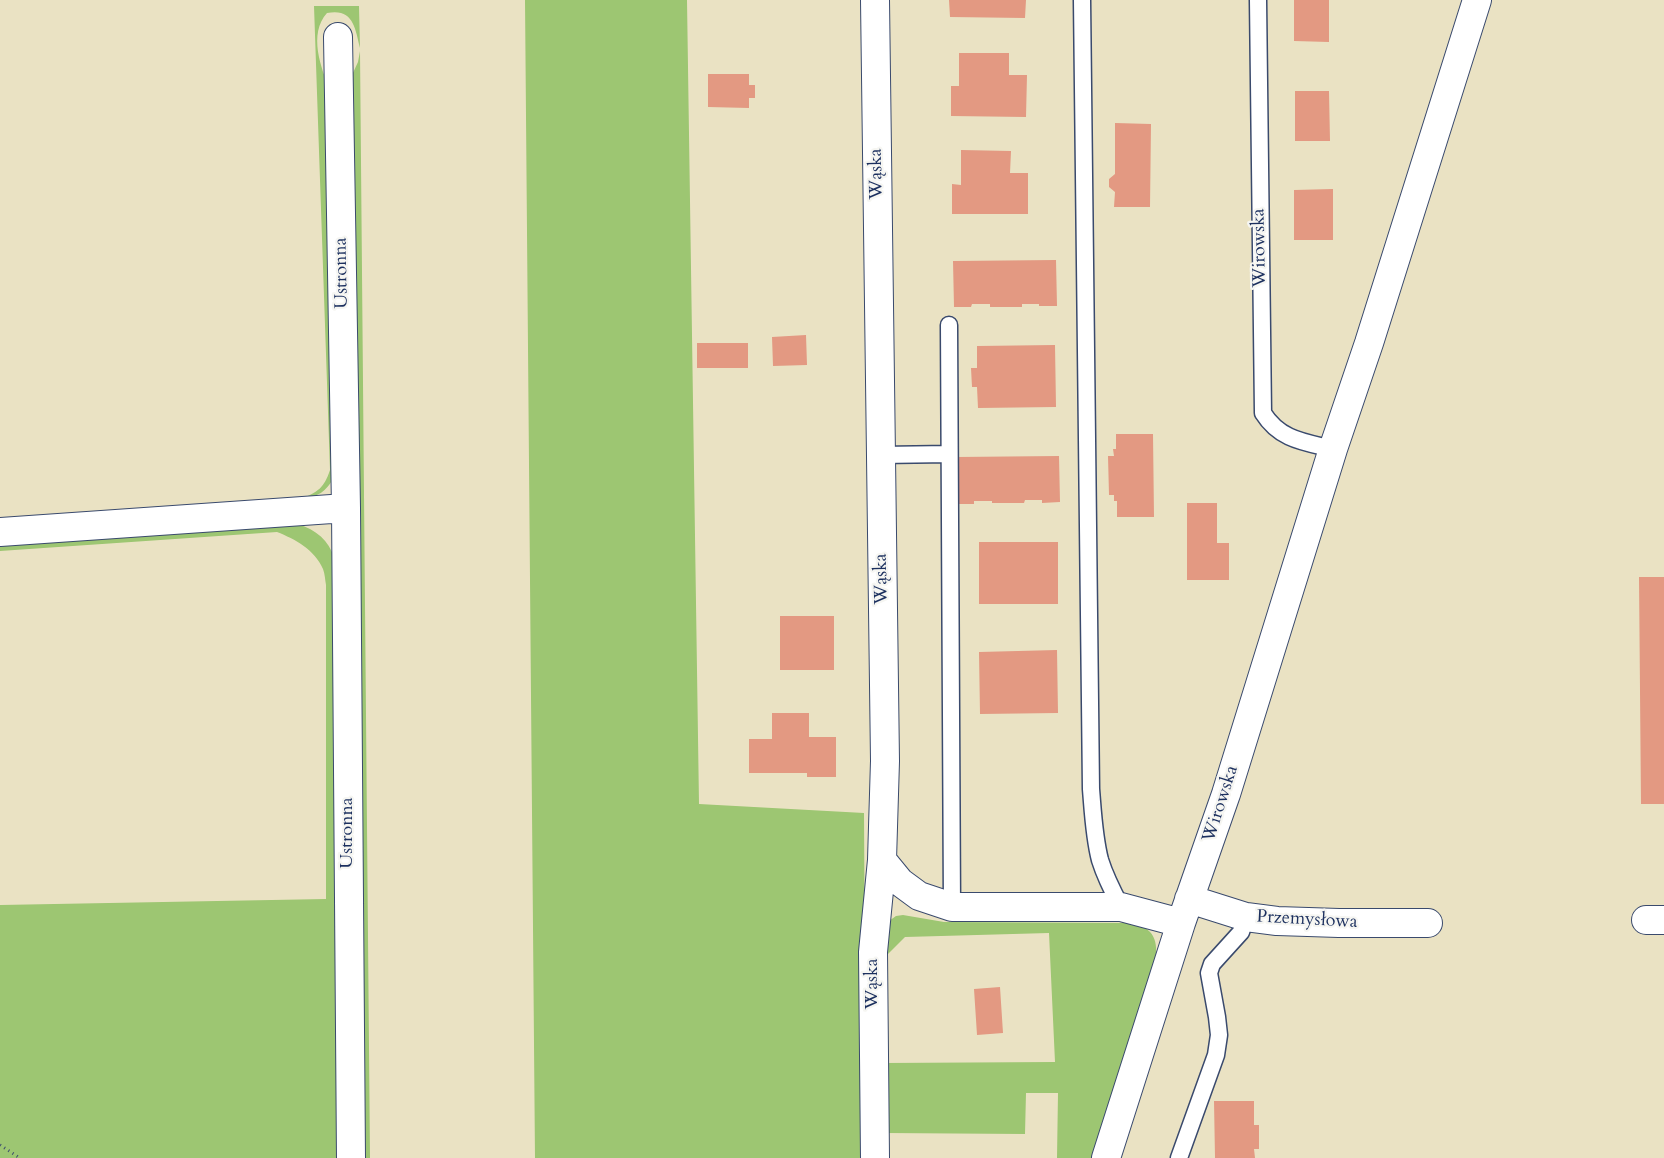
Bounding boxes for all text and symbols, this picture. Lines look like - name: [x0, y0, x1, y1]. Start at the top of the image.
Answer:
- street label: Wąska: [866, 148, 888, 200]
- street label: Wirowska: [1249, 208, 1271, 288]
- street label: Ustronna: [331, 237, 353, 309]
- street label: Wąska: [871, 553, 893, 605]
- street label: Wirowska: [1199, 763, 1243, 845]
- street label: Ustronna: [337, 798, 359, 868]
- street label: Przemysłowa: [1256, 907, 1358, 933]
- street label: Wąska: [862, 959, 884, 1009]

